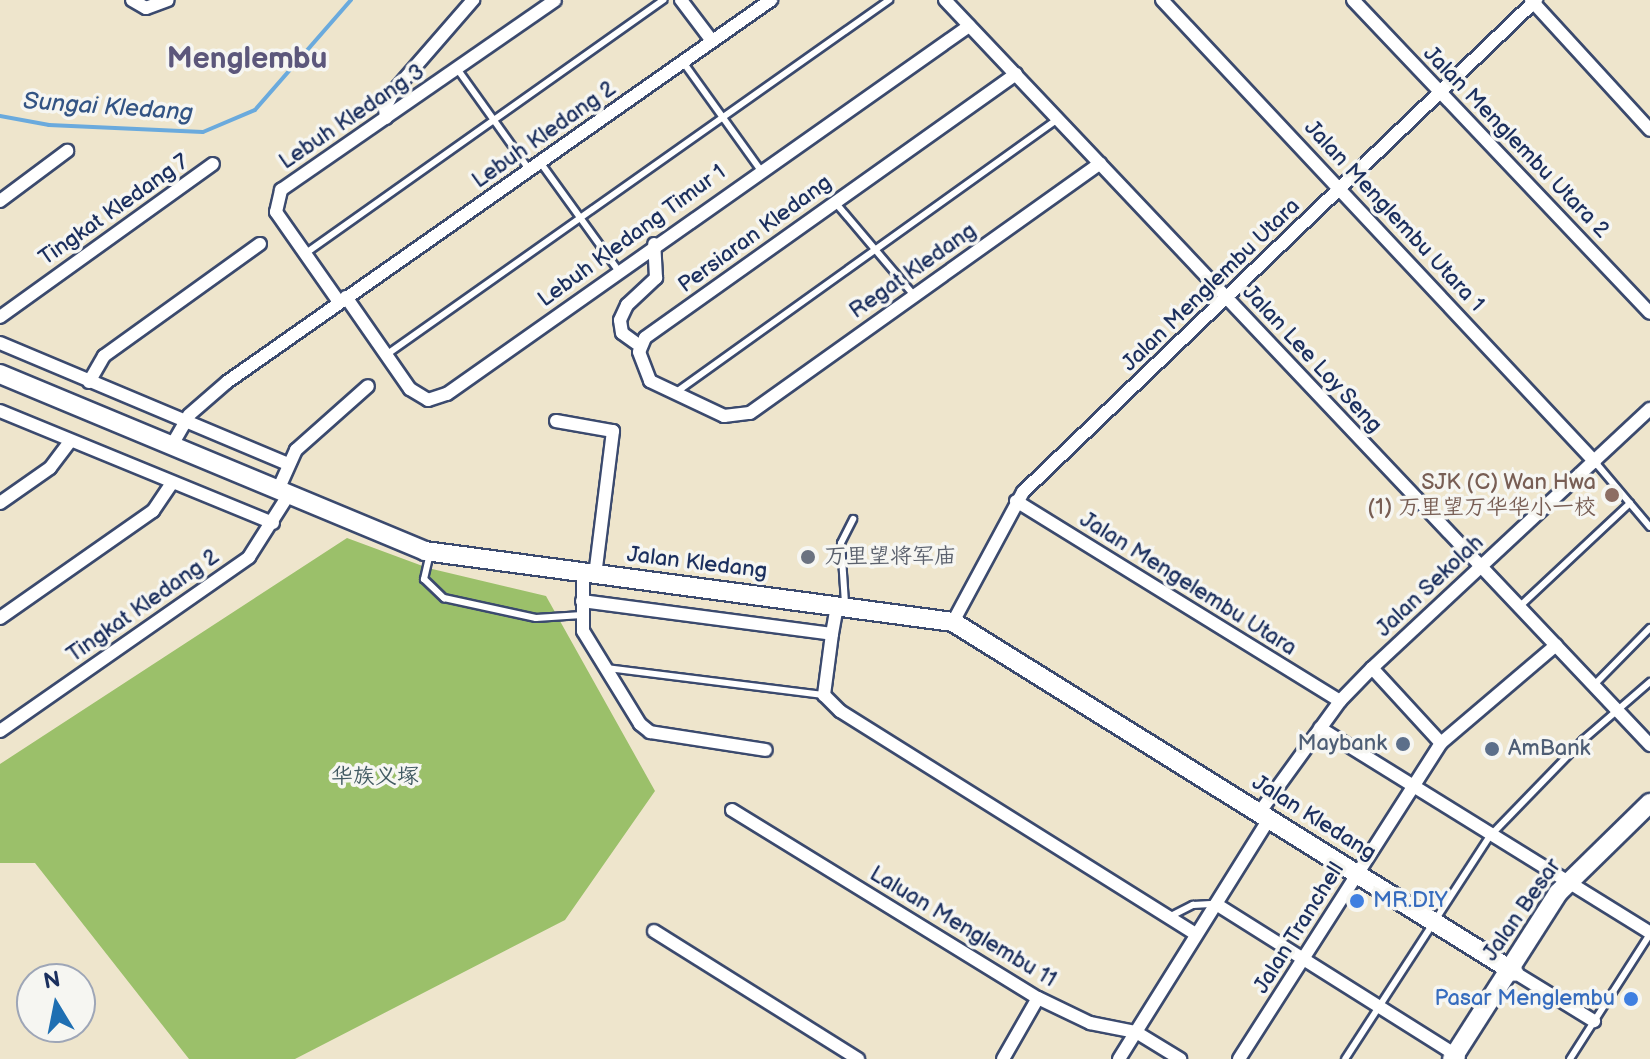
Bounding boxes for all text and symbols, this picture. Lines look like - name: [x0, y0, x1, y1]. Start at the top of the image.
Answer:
- district label: Menglembu: [167, 41, 327, 77]
- street label: Jalan Menglembu Utara 2: [1417, 41, 1615, 243]
- street label: Lebuh Kledang 3: [274, 59, 430, 175]
- street label: Lebuh Kledang 2: [467, 76, 621, 194]
- water label: Sungai Kledang: [22, 87, 194, 127]
- street label: Jalan Menglembu Utara 1: [1298, 115, 1490, 317]
- street label: Tingkat Kledang 7: [34, 148, 194, 272]
- street label: Lebuh Kledang Timur 1: [533, 159, 731, 313]
- street label: Persiaran Kledang: [673, 170, 837, 298]
- street label: Jalan Menglembu Utara: [1116, 193, 1306, 377]
- street label: Regat Kledang: [845, 218, 981, 324]
- street label: Jalan Lee Loy Seng: [1236, 279, 1388, 439]
- place label: SJK (C) Wan Hwa (1) 万里望万华华小一校: [1367, 469, 1596, 520]
- marker: SJK (C) Wan Hwa (1) 万里望万华华小一校: [1603, 486, 1621, 504]
- street label: Jalan Mengelembu Utara: [1075, 506, 1301, 662]
- street label: Jalan Sekolah: [1371, 529, 1489, 643]
- street label: Jalan Kledang: [625, 541, 769, 585]
- street label: Tingkat Kledang 2: [62, 544, 224, 668]
- place label: 万里望将军庙: [824, 544, 956, 570]
- marker: 万里望将军庙: [799, 548, 817, 566]
- place label: Maybank: [1298, 731, 1387, 757]
- marker: Maybank: [1394, 735, 1412, 753]
- place label: AmBank: [1508, 736, 1590, 762]
- marker: AmBank: [1483, 740, 1501, 758]
- park label: 华族义塚: [331, 764, 419, 790]
- street label: Jalan Kledang: [1247, 769, 1381, 867]
- street label: Jalan Besar: [1477, 854, 1567, 966]
- street label: Jalan Tranchell: [1248, 857, 1350, 999]
- street label: Laluan Menglembu 11: [865, 861, 1061, 993]
- place label: MR.DIY: [1373, 888, 1448, 914]
- marker: MR.DIY: [1348, 892, 1366, 910]
- north arrow: [16, 963, 96, 1043]
- text: N: [42, 966, 63, 996]
- place label: Pasar Menglembu: [1435, 986, 1615, 1012]
- marker: Pasar Menglembu: [1622, 990, 1640, 1008]

